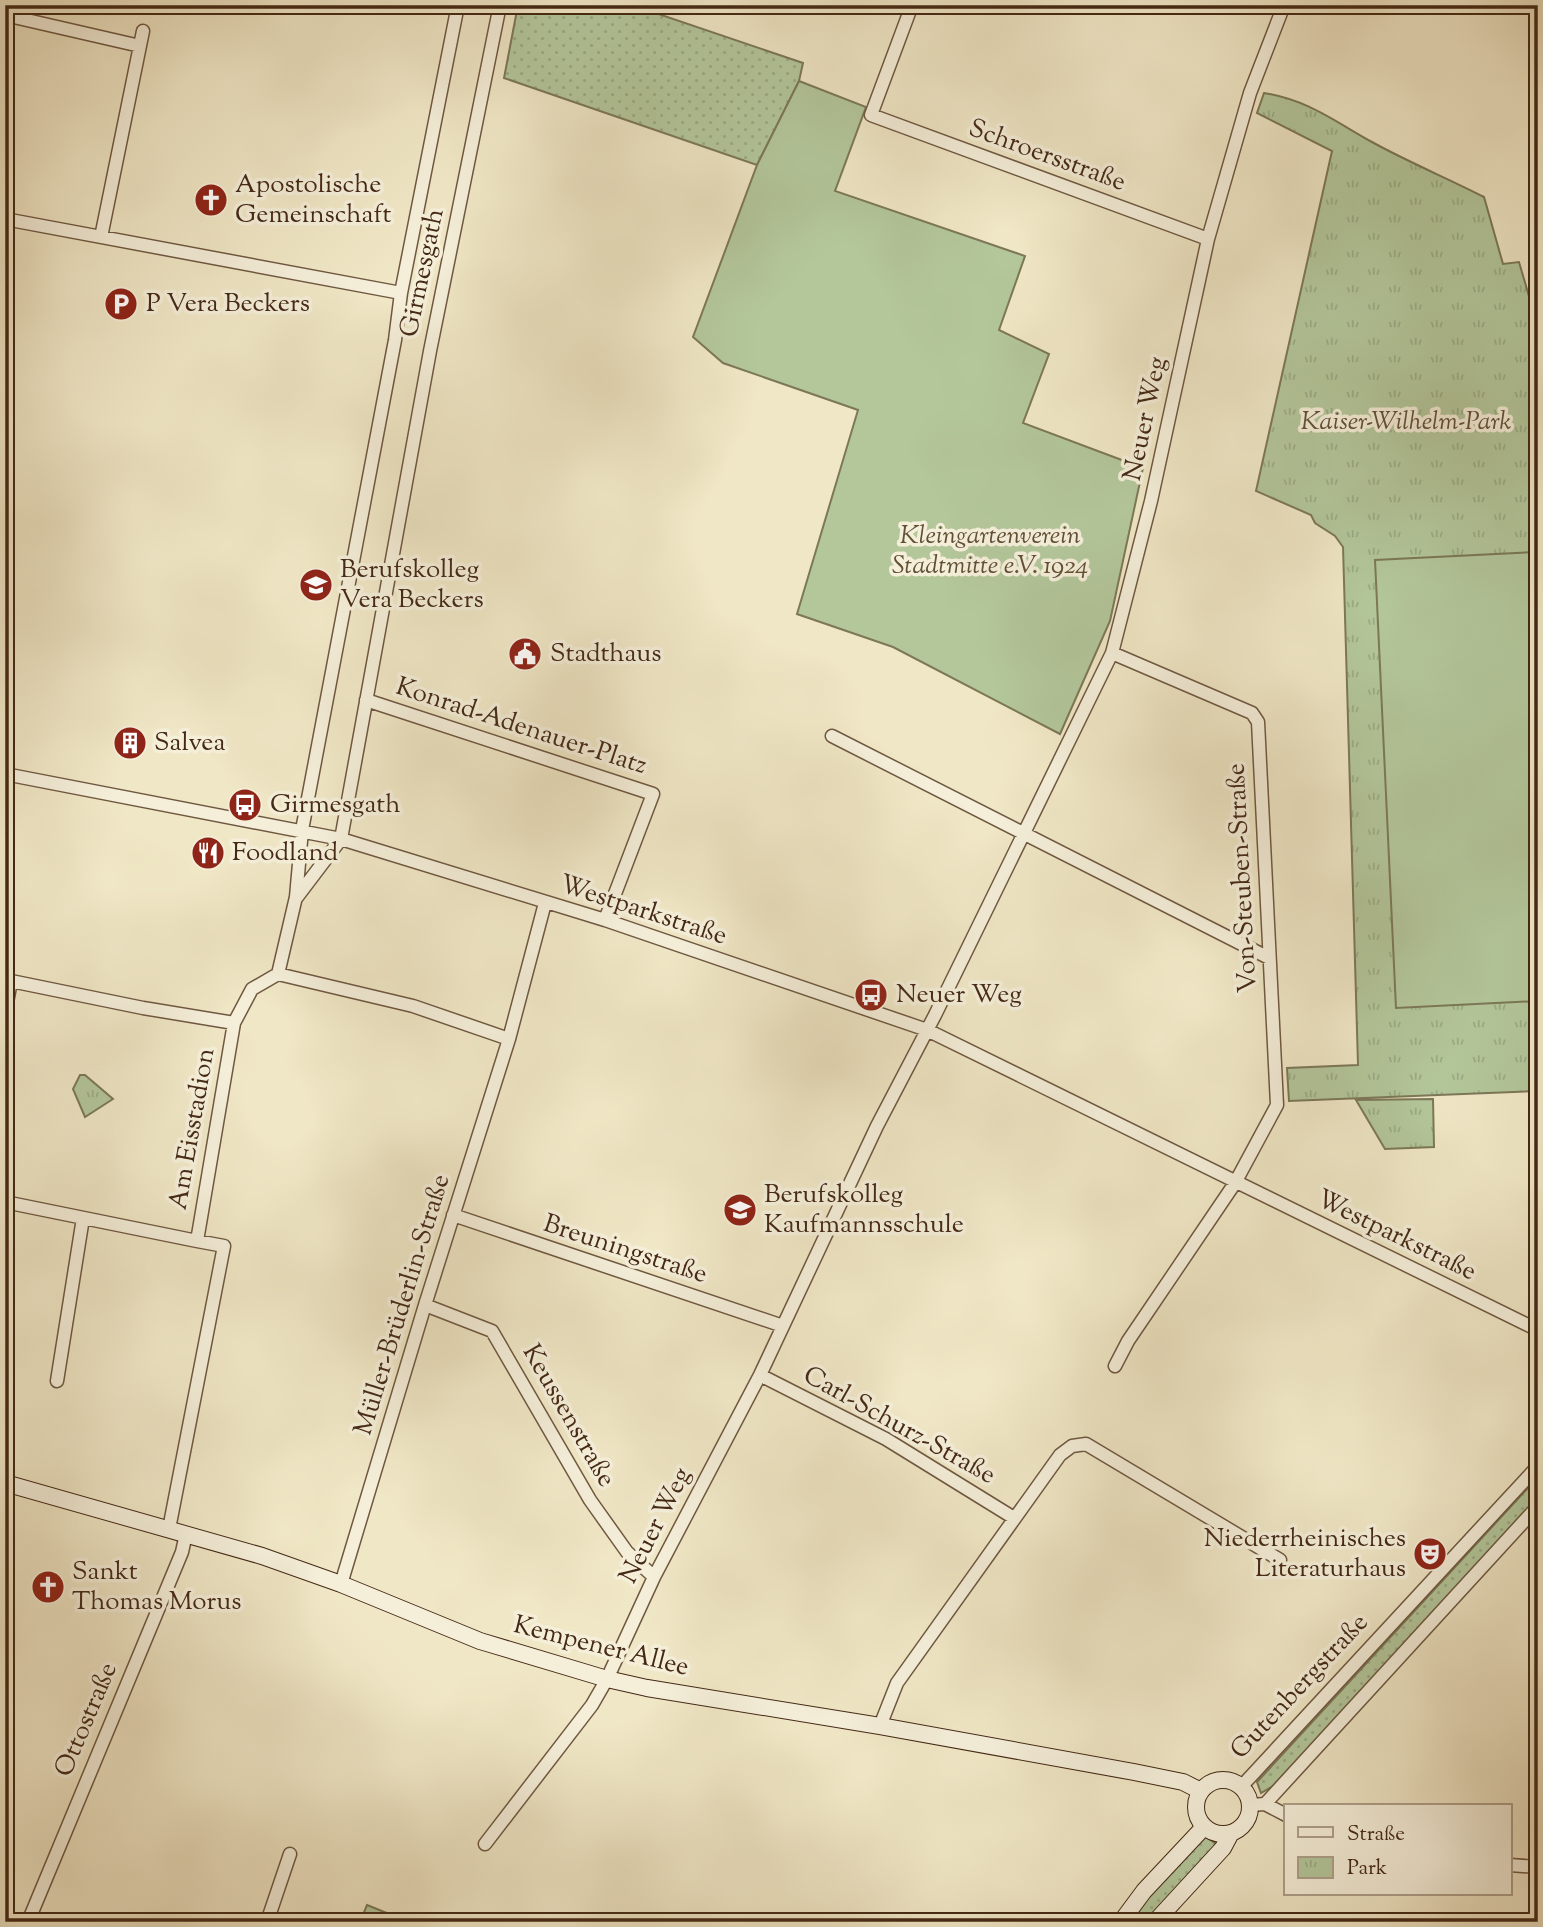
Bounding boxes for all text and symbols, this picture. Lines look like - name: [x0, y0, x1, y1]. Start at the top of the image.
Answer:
- street label: Schroersstraße: [963, 110, 1131, 202]
- place label: Apostolische Gemeinschaft: [235, 167, 392, 234]
- church icon: Apostolische Gemeinschaft: [192, 181, 230, 219]
- street label: Girmesgath: [391, 205, 455, 341]
- parking icon: P Vera Beckers: [102, 285, 140, 323]
- place label: P Vera Beckers: [146, 286, 310, 323]
- street label: Neuer Weg: [1115, 354, 1177, 484]
- park label: Kaiser-Wilhelm-Park: [1301, 404, 1511, 441]
- park label: Kleingartenverein Stadtmitte e.V. 1924: [892, 518, 1088, 585]
- place label: Berufskolleg Vera Beckers: [340, 552, 484, 619]
- school or university icon: Berufskolleg Vera Beckers: [297, 566, 335, 604]
- public building icon: Stadthaus: [506, 635, 544, 673]
- place label: Stadthaus: [550, 636, 661, 673]
- street label: Konrad-Adenauer-Platz: [391, 669, 651, 785]
- building icon: Salvea: [111, 724, 149, 762]
- place label: Salvea: [154, 725, 225, 762]
- street label: Von-Steuben-Straße: [1219, 762, 1267, 994]
- bus stop icon: Girmesgath: [226, 786, 264, 824]
- place label: Girmesgath: [270, 787, 400, 824]
- restaurant icon: Foodland: [189, 834, 227, 872]
- place label: Foodland: [232, 835, 338, 872]
- street label: Westparkstraße: [555, 867, 731, 955]
- bus stop icon: Neuer Weg: [852, 976, 890, 1014]
- place label: Neuer Weg: [896, 977, 1022, 1014]
- street label: Am Eisstadion: [161, 1045, 225, 1213]
- street label: Müller-Brüderlin-Straße: [346, 1170, 460, 1440]
- place label: Berufskolleg Kaufmannsschule: [764, 1177, 964, 1244]
- street label: Westparkstraße: [1310, 1181, 1482, 1291]
- school or university icon: Berufskolleg Kaufmannsschule: [721, 1191, 759, 1229]
- street label: Breuningstraße: [538, 1206, 712, 1294]
- street label: Keussenstraße: [512, 1338, 624, 1494]
- street label: Carl-Schurz-Straße: [796, 1358, 1002, 1494]
- street label: Neuer Weg: [611, 1461, 701, 1591]
- place label: Niederrheinisches Literaturhaus: [1204, 1521, 1406, 1588]
- theatre icon: Niederrheinisches Literaturhaus: [1411, 1535, 1449, 1573]
- place label: Sankt Thomas Morus: [72, 1554, 241, 1621]
- church icon: Sankt Thomas Morus: [29, 1568, 67, 1606]
- street label: Gutenbergstraße: [1222, 1606, 1378, 1768]
- street label: Kempener Allee: [509, 1607, 693, 1687]
- street label: Ottostraße: [46, 1657, 128, 1783]
- legend: [1284, 1804, 1512, 1896]
- text: Straße: [1347, 1820, 1405, 1850]
- text: Park: [1347, 1854, 1388, 1884]

